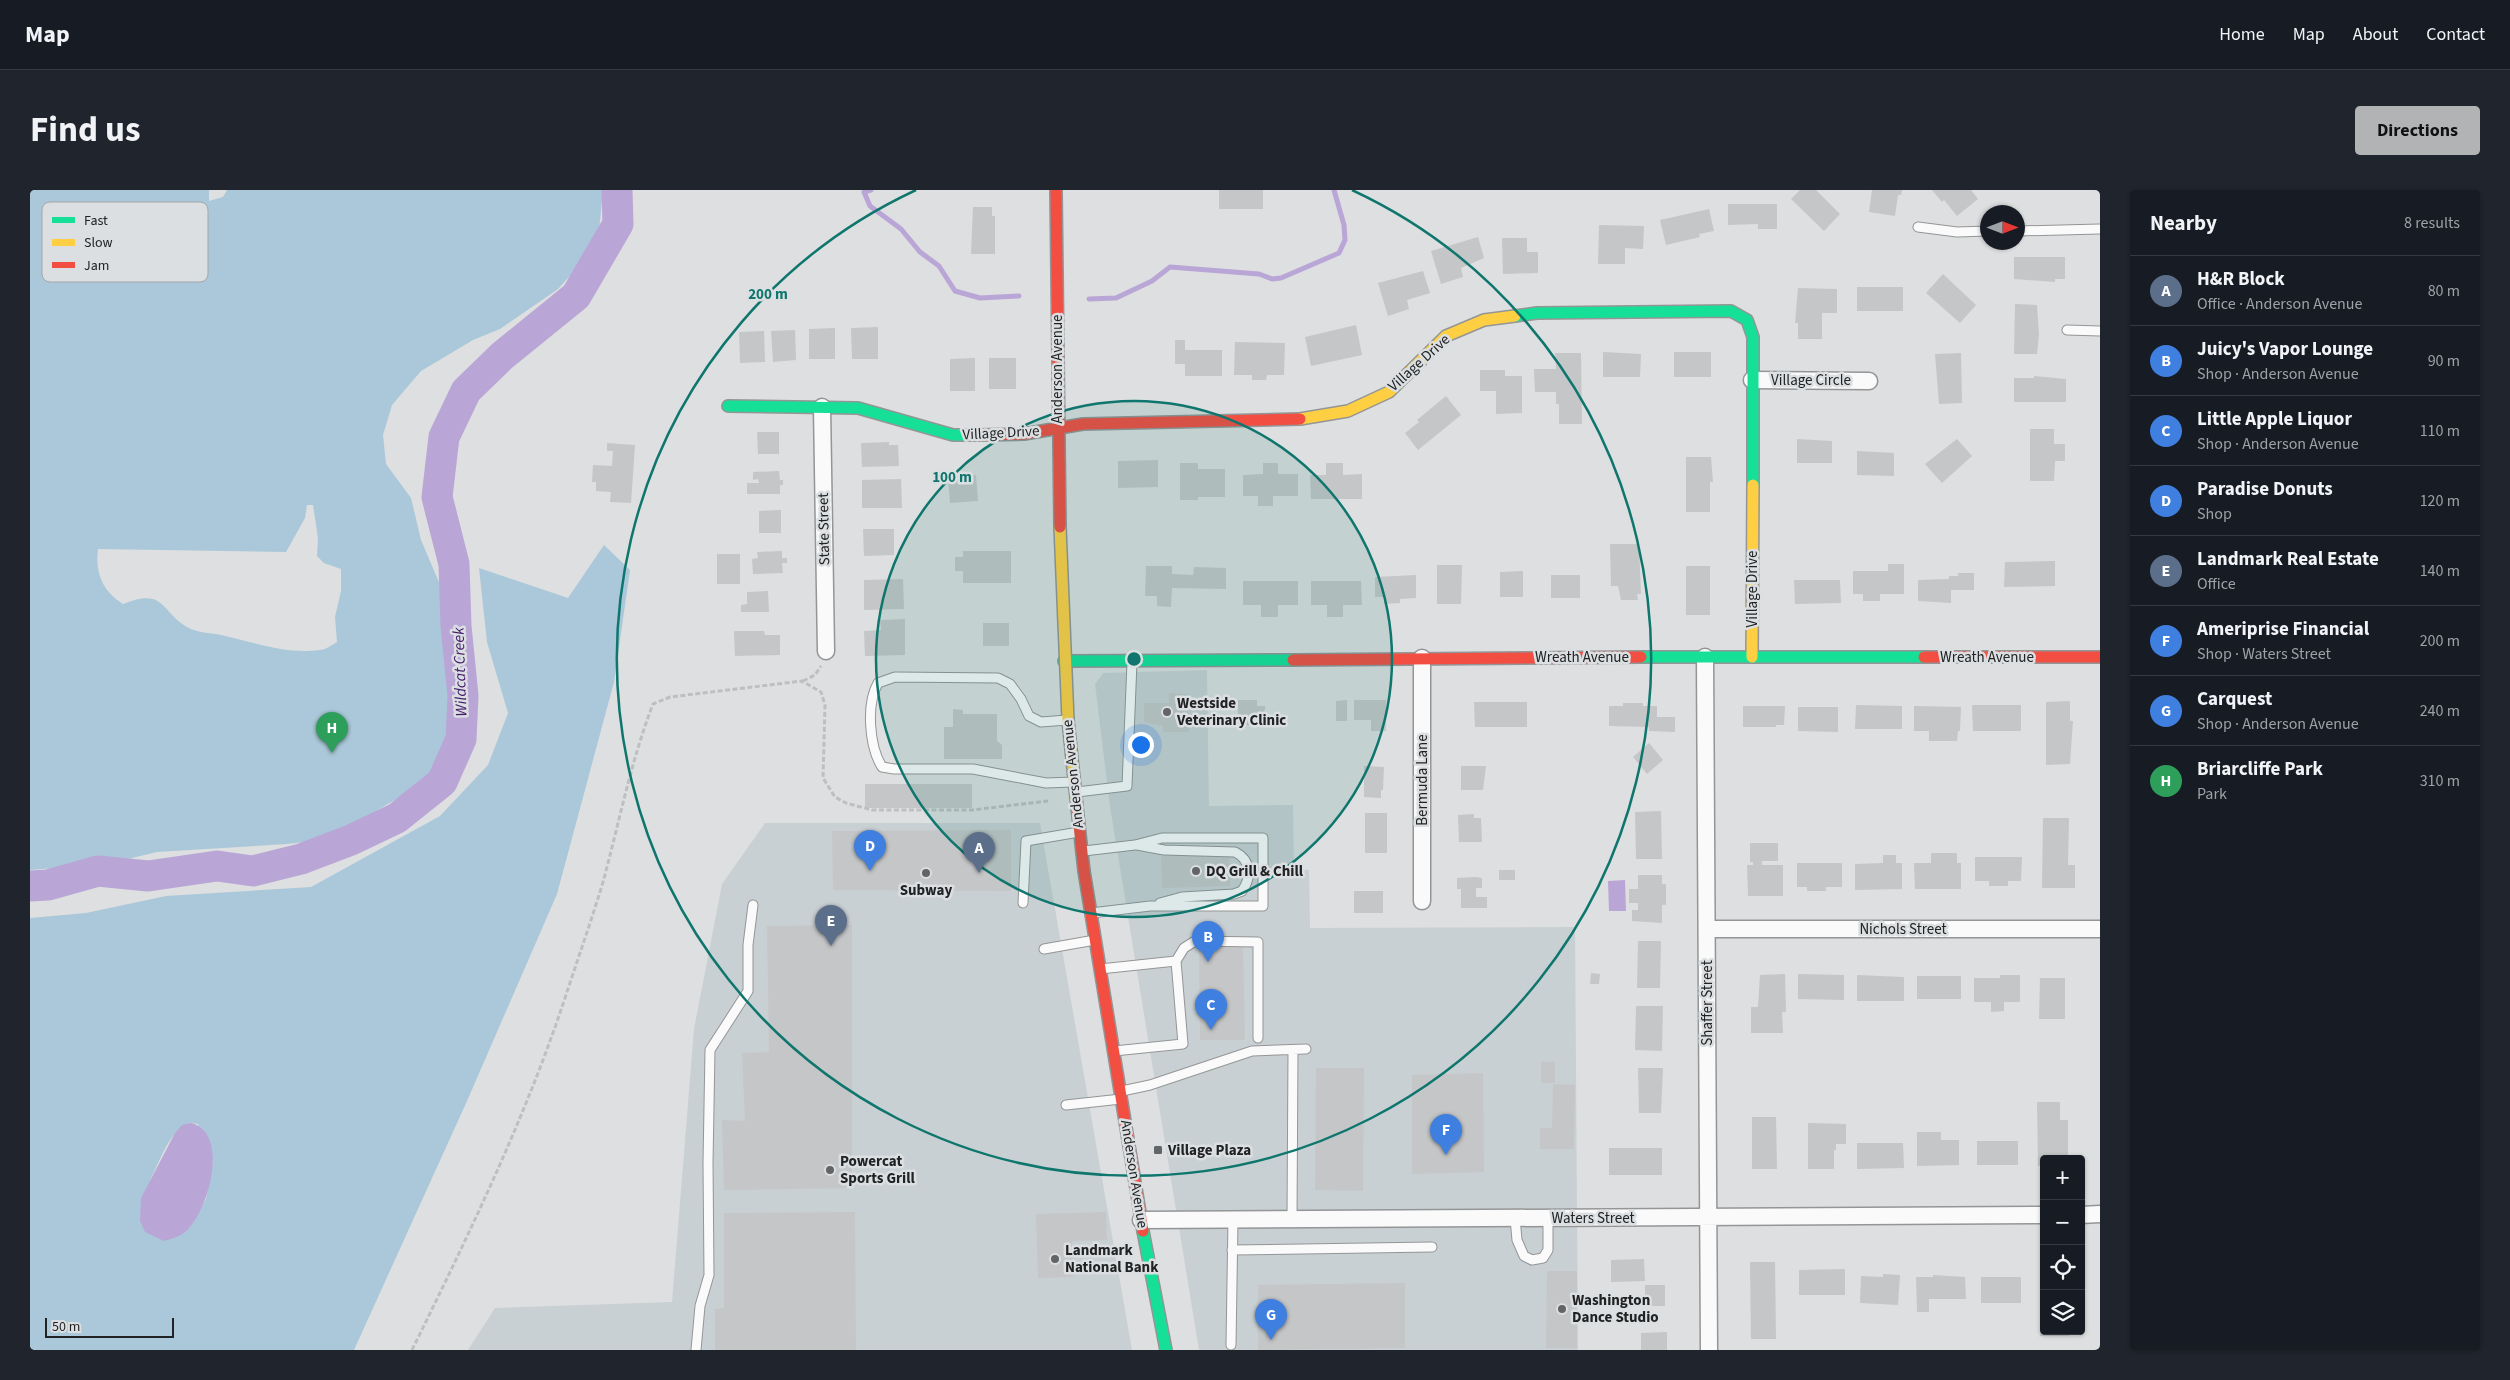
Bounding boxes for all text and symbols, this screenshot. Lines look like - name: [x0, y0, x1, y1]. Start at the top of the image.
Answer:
- text: Map: [25, 17, 70, 52]
- text: Home: [2219, 22, 2265, 47]
- text: Map: [2293, 22, 2325, 47]
- text: About: [2353, 22, 2398, 47]
- text: Contact: [2426, 22, 2485, 47]
- text: Find us: [30, 105, 140, 155]
- button: Directions: [2355, 106, 2480, 155]
- legend: [42, 202, 208, 282]
- north arrow: [1980, 205, 2025, 250]
- text: Nearby: [2150, 208, 2217, 238]
- text: Fast: [84, 211, 108, 231]
- text: 8 results: [2404, 212, 2460, 234]
- text: Slow: [84, 233, 113, 253]
- text: Jam: [84, 256, 109, 276]
- text: H&R Block: [2197, 266, 2285, 293]
- text: A: [2161, 280, 2171, 302]
- text: 80 m: [2428, 280, 2460, 302]
- text: 200 m: [748, 284, 788, 305]
- text: Office · Anderson Avenue: [2197, 293, 2362, 315]
- street label: Anderson Avenue: [1047, 314, 1068, 424]
- street label: Village Drive: [1383, 329, 1455, 397]
- text: Juicy's Vapor Lounge: [2197, 336, 2373, 363]
- text: B: [2161, 350, 2171, 372]
- text: 90 m: [2428, 350, 2460, 372]
- text: Shop · Anderson Avenue: [2197, 363, 2359, 385]
- street label: Village Circle: [1771, 370, 1851, 391]
- text: Little Apple Liquor: [2197, 406, 2352, 433]
- text: C: [2161, 420, 2171, 442]
- text: 110 m: [2420, 420, 2460, 442]
- street label: Village Drive: [962, 421, 1040, 445]
- text: Shop · Anderson Avenue: [2197, 433, 2359, 455]
- text: 100 m: [932, 467, 972, 488]
- text: Paradise Donuts: [2197, 476, 2333, 503]
- text: D: [2161, 490, 2171, 512]
- text: 120 m: [2420, 490, 2460, 512]
- street label: State Street: [813, 492, 835, 566]
- text: Shop: [2197, 503, 2232, 525]
- text: Landmark Real Estate: [2197, 546, 2379, 573]
- street label: Village Drive: [1742, 551, 1763, 627]
- text: E: [2162, 560, 2170, 582]
- text: 140 m: [2420, 560, 2460, 582]
- text: Office: [2197, 573, 2236, 595]
- text: Ameriprise Financial: [2197, 616, 2369, 643]
- water label: Wildcat Creek: [447, 627, 473, 717]
- text: F: [2162, 630, 2170, 652]
- text: 200 m: [2420, 630, 2460, 652]
- text: Shop · Waters Street: [2197, 643, 2331, 665]
- street label: Wreath Avenue: [1535, 647, 1629, 668]
- street label: Wreath Avenue: [1940, 647, 2034, 668]
- centre of rings: [1125, 650, 1143, 668]
- text: Carquest: [2197, 686, 2272, 713]
- place label: Westside Veterinary Clinic: [1176, 693, 1286, 731]
- text: G: [2161, 700, 2171, 722]
- text: 240 m: [2420, 700, 2460, 722]
- marker: Westside Veterinary Clinic: [1161, 706, 1173, 718]
- pin: H: [316, 712, 348, 753]
- text: Shop · Anderson Avenue: [2197, 713, 2359, 735]
- street label: Anderson Avenue: [1057, 719, 1089, 829]
- your location: [1128, 732, 1154, 758]
- street label: Bermuda Lane: [1412, 734, 1433, 826]
- text: Briarcliffe Park: [2197, 756, 2323, 783]
- text: H: [2161, 770, 2171, 792]
- text: 310 m: [2420, 770, 2460, 792]
- text: Park: [2197, 783, 2227, 805]
- pin: D: [854, 830, 886, 871]
- pin: A: [963, 832, 995, 873]
- place label: DQ Grill & Chill: [1206, 861, 1304, 882]
- marker: DQ Grill & Chill: [1190, 865, 1202, 877]
- marker: Subway: [920, 867, 932, 879]
- place label: Subway: [900, 880, 952, 901]
- pin: E: [815, 905, 847, 946]
- street label: Nichols Street: [1859, 919, 1947, 940]
- pin: B: [1192, 921, 1224, 962]
- street label: Shaffer Street: [1697, 960, 1718, 1046]
- pin: C: [1195, 989, 1227, 1030]
- pin: F: [1430, 1114, 1462, 1155]
- street label: Anderson Avenue: [1115, 1118, 1153, 1230]
- place label: Village Plaza: [1167, 1140, 1251, 1161]
- marker: Village Plaza: [1152, 1144, 1164, 1156]
- place label: Powercat Sports Grill: [840, 1151, 915, 1189]
- map controls: [2040, 1155, 2085, 1335]
- button: +: [2040, 1155, 2085, 1200]
- marker: Powercat Sports Grill: [824, 1164, 836, 1176]
- button: −: [2040, 1200, 2085, 1245]
- street label: Waters Street: [1551, 1208, 1635, 1229]
- place label: Landmark National Bank: [1065, 1240, 1159, 1278]
- button: locate: [2040, 1245, 2085, 1290]
- marker: Landmark National Bank: [1049, 1253, 1061, 1265]
- place label: Washington Dance Studio: [1572, 1290, 1659, 1328]
- button: layers: [2040, 1290, 2085, 1335]
- pin: G: [1255, 1299, 1287, 1340]
- marker: Washington Dance Studio: [1556, 1303, 1568, 1315]
- scale bar: [45, 1315, 174, 1338]
- text: 50 m: [52, 1317, 80, 1337]

